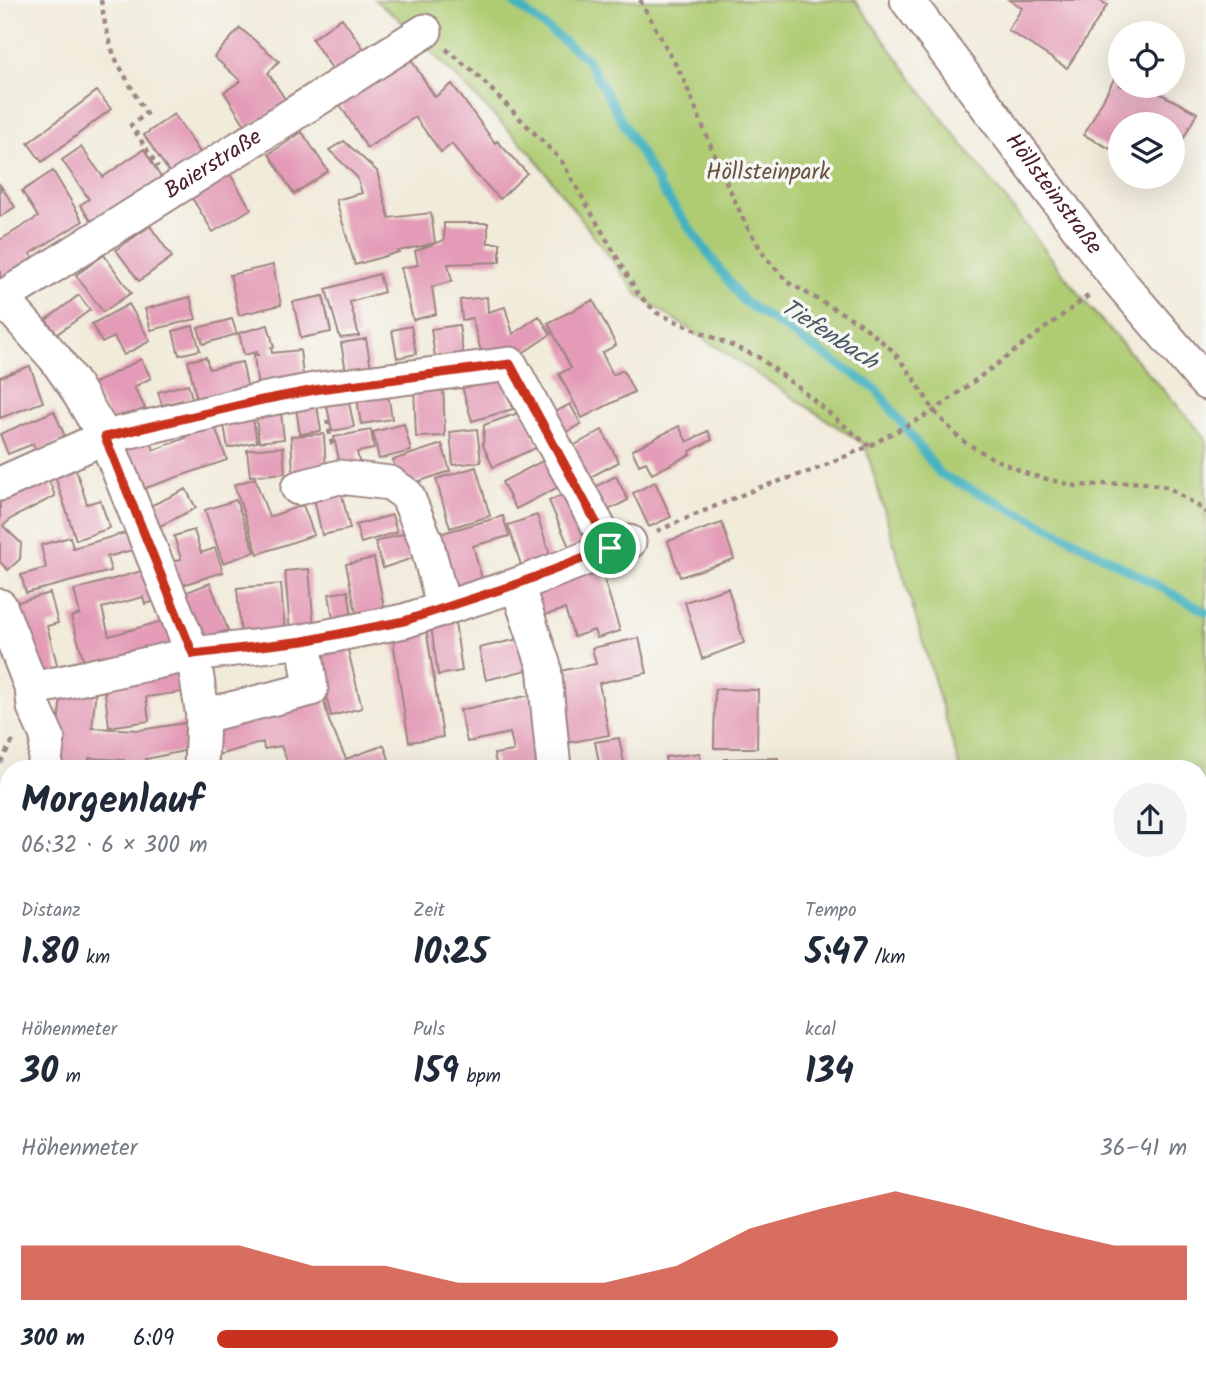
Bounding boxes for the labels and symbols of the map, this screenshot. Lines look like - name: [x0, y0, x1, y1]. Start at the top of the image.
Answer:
- street label: Baierstraße: [157, 120, 269, 209]
- street label: Höllsteinstraße: [995, 126, 1111, 263]
- park label: Höllsteinpark: [706, 155, 830, 191]
- water label: Tiefenbach: [773, 289, 887, 382]
- pin: [580, 518, 640, 578]

